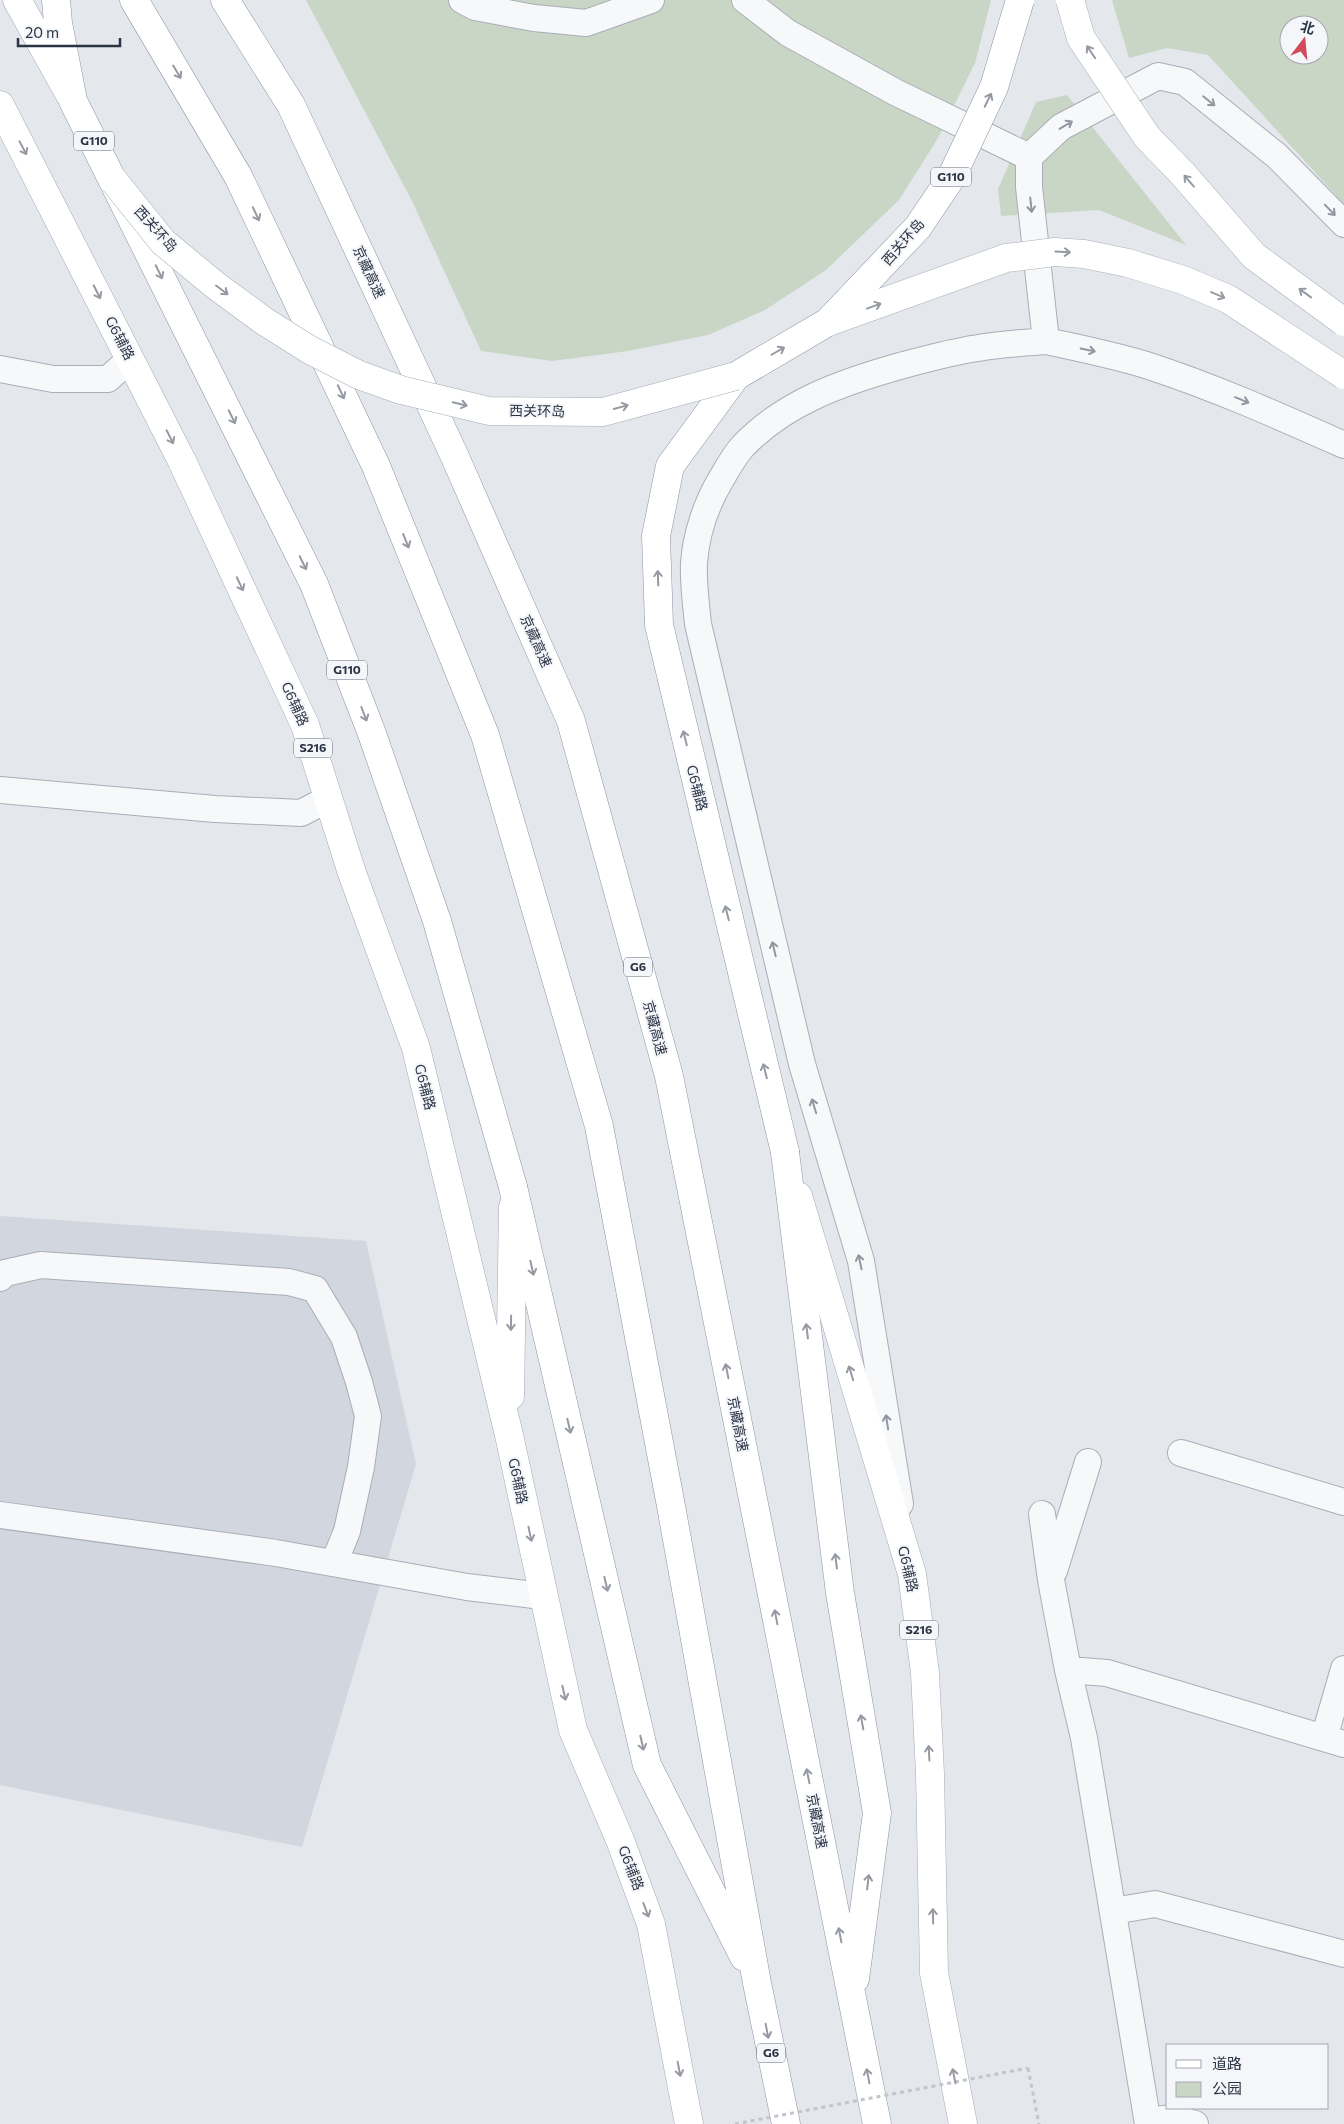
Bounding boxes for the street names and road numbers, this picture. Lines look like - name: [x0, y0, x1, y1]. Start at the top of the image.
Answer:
- road number: G110: [74, 132, 114, 150]
- road number: G110: [931, 168, 971, 186]
- street label: 西关环岛: [131, 202, 181, 255]
- street label: 西关环岛: [878, 215, 927, 268]
- street label: 京藏高速: [350, 243, 389, 301]
- street label: G6辅路: [102, 313, 139, 362]
- street label: 西关环岛: [509, 402, 565, 419]
- street label: 京藏高速: [517, 612, 556, 670]
- road number: G110: [327, 660, 367, 680]
- street label: G6辅路: [278, 679, 313, 729]
- road number: S216: [294, 738, 332, 758]
- street label: G6辅路: [684, 763, 711, 813]
- road number: G6: [624, 958, 652, 976]
- street label: 京藏高速: [640, 999, 671, 1057]
- street label: G6辅路: [412, 1062, 439, 1112]
- street label: 京藏高速: [725, 1395, 752, 1453]
- street label: G6辅路: [505, 1456, 532, 1506]
- street label: G6辅路: [895, 1544, 922, 1594]
- road number: S216: [900, 1620, 938, 1640]
- street label: 京藏高速: [804, 1792, 831, 1850]
- street label: G6辅路: [615, 1843, 648, 1893]
- road number: G6: [757, 2044, 785, 2062]

